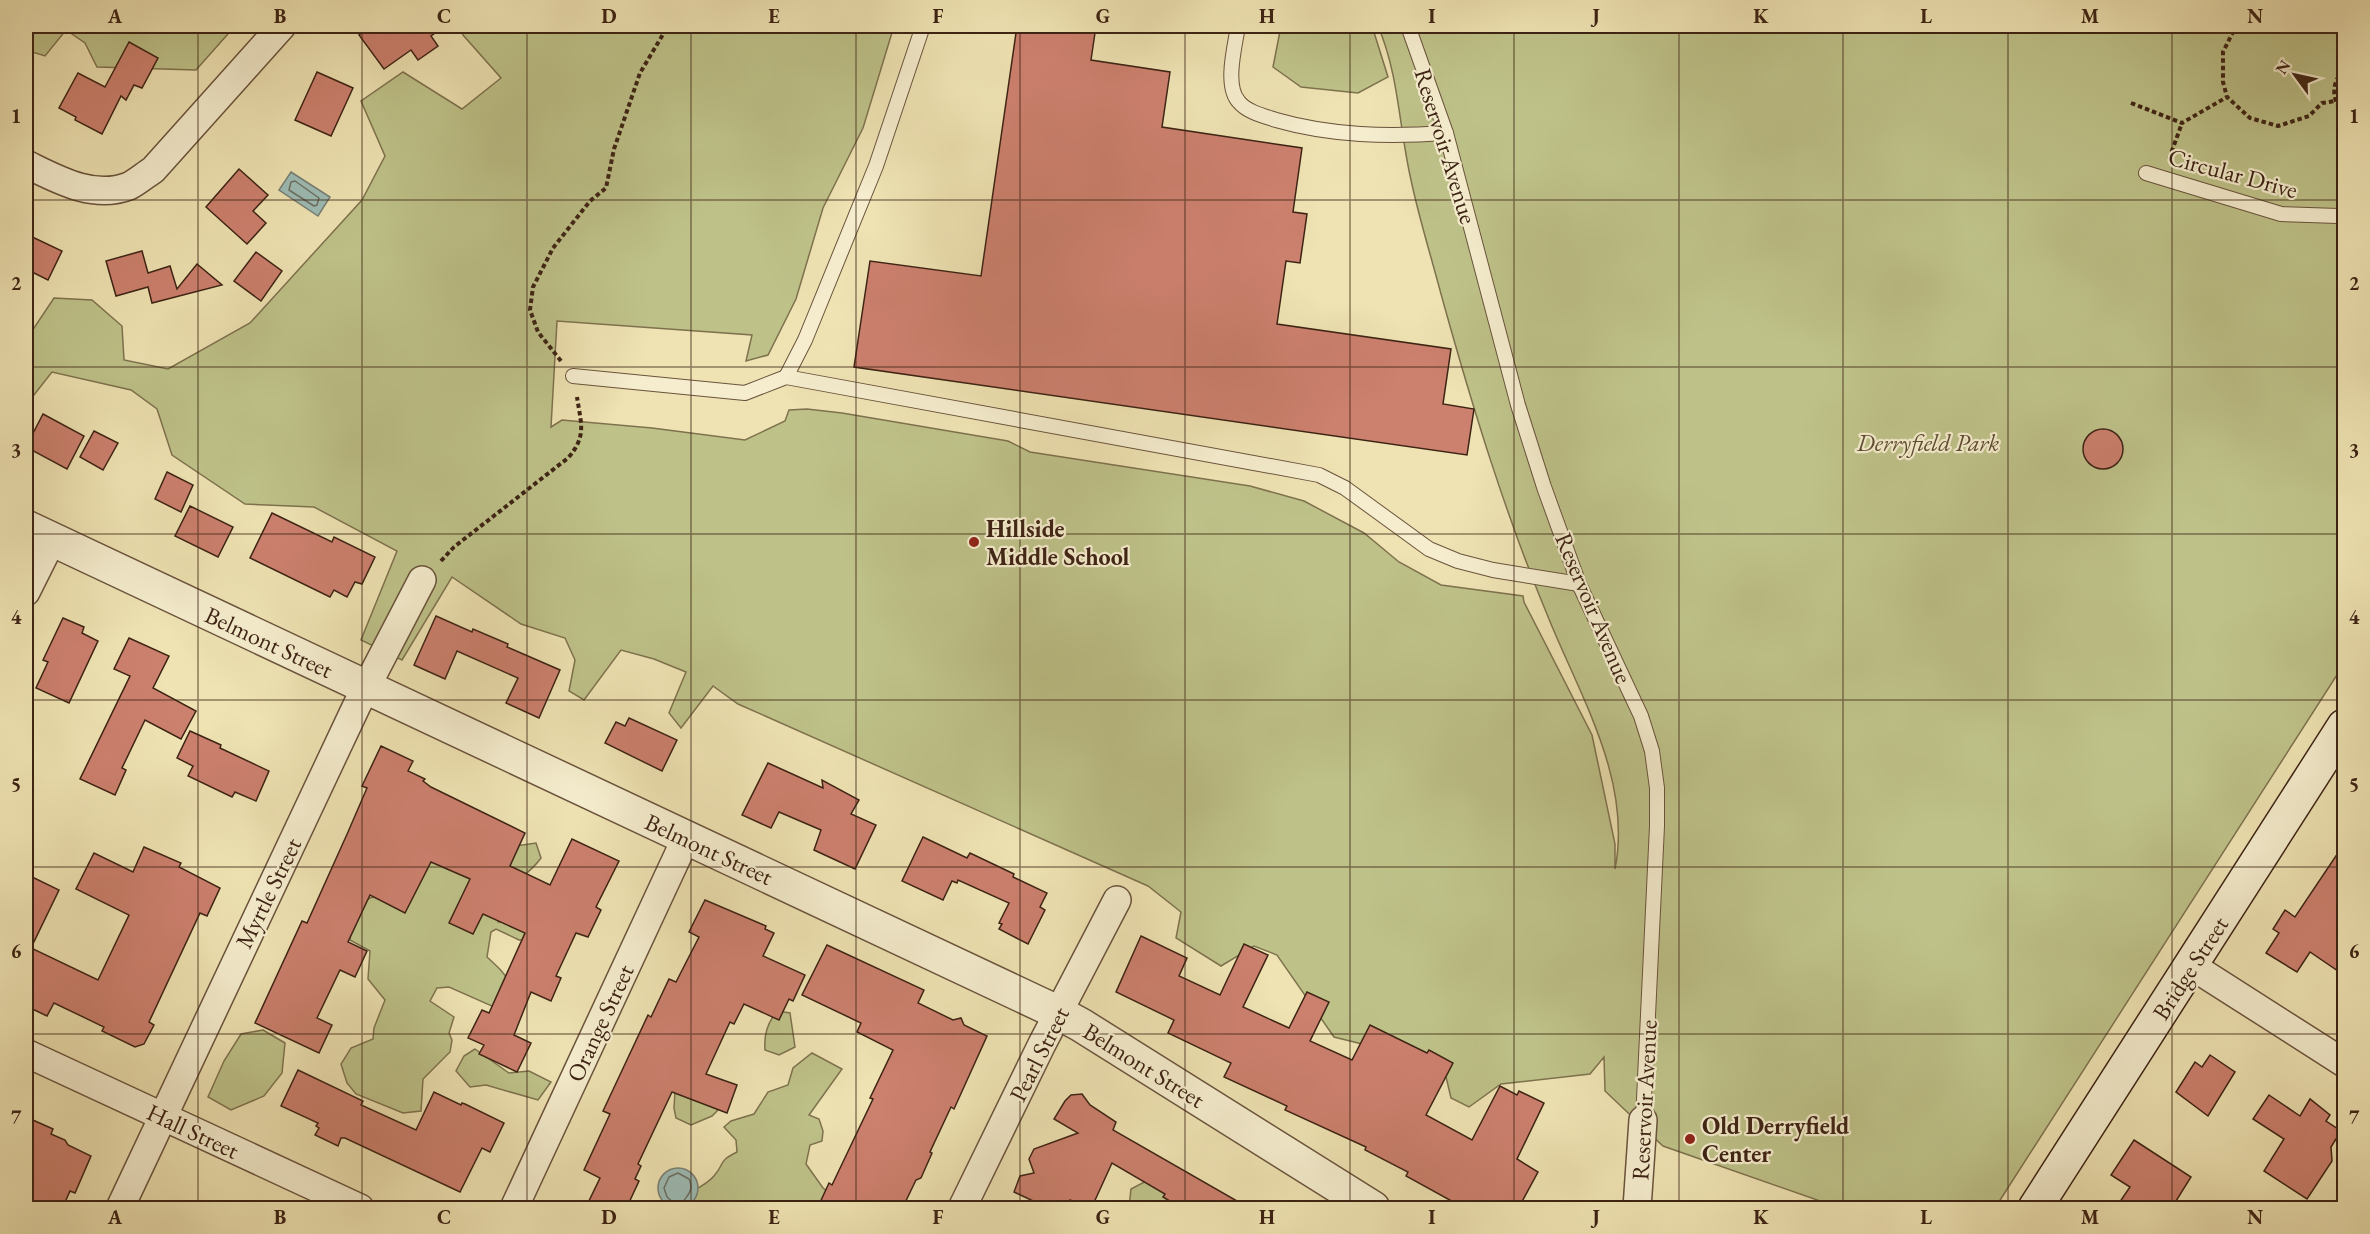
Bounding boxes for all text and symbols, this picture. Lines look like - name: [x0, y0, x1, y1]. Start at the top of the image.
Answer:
- text: A: [107, 3, 123, 29]
- text: B: [274, 3, 286, 29]
- text: C: [437, 3, 451, 29]
- text: D: [601, 3, 617, 29]
- text: E: [768, 3, 780, 29]
- text: F: [933, 3, 944, 29]
- text: G: [1096, 3, 1110, 29]
- text: H: [1259, 3, 1275, 29]
- text: I: [1428, 3, 1436, 29]
- text: J: [1590, 3, 1600, 29]
- text: K: [1753, 3, 1769, 29]
- text: L: [1920, 3, 1932, 29]
- text: M: [2081, 3, 2099, 29]
- text: N: [2247, 3, 2263, 29]
- north arrow: [2265, 45, 2325, 105]
- text: N: [2271, 56, 2295, 78]
- street label: Reservoir Avenue: [1408, 65, 1484, 227]
- text: 1: [11, 103, 21, 129]
- text: 1: [2349, 103, 2359, 129]
- street label: Circular Drive: [2165, 141, 2301, 205]
- text: 2: [11, 270, 22, 296]
- text: 2: [2349, 270, 2360, 296]
- park label: Derryfield Park: [1856, 427, 1999, 458]
- text: 3: [11, 437, 21, 463]
- text: 3: [2349, 437, 2359, 463]
- place label: Hillside Middle School: [986, 513, 1129, 572]
- street label: Reservoir Avenue: [1548, 528, 1640, 688]
- marker: Hillside Middle School: [967, 535, 981, 549]
- street label: Belmont Street: [200, 599, 338, 685]
- text: 4: [11, 604, 22, 630]
- text: 4: [2349, 604, 2360, 630]
- text: 5: [11, 771, 21, 797]
- text: 5: [2349, 771, 2359, 797]
- street label: Belmont Street: [640, 806, 778, 892]
- street label: Myrtle Street: [228, 832, 308, 953]
- street label: Bridge Street: [2145, 910, 2235, 1026]
- text: 6: [11, 938, 22, 964]
- text: 6: [2349, 938, 2360, 964]
- street label: Orange Street: [559, 959, 641, 1087]
- street label: Pearl Street: [1002, 1001, 1076, 1107]
- street label: Belmont Street: [1077, 1015, 1211, 1115]
- street label: Reservoir Avenue: [1624, 1019, 1664, 1181]
- street label: Hall Street: [142, 1096, 244, 1166]
- text: 7: [11, 1104, 22, 1130]
- text: 7: [2349, 1104, 2360, 1130]
- place label: Old Derryfield Center: [1702, 1110, 1850, 1169]
- marker: Old Derryfield Center: [1683, 1132, 1697, 1146]
- text: A: [107, 1204, 123, 1230]
- text: B: [274, 1204, 286, 1230]
- text: C: [437, 1204, 451, 1230]
- text: D: [601, 1204, 617, 1230]
- text: E: [768, 1204, 780, 1230]
- text: F: [933, 1204, 944, 1230]
- text: G: [1096, 1204, 1110, 1230]
- text: H: [1259, 1204, 1275, 1230]
- text: I: [1428, 1204, 1436, 1230]
- text: J: [1590, 1204, 1600, 1230]
- text: K: [1753, 1204, 1769, 1230]
- text: L: [1920, 1204, 1932, 1230]
- text: M: [2081, 1204, 2099, 1230]
- text: N: [2247, 1204, 2263, 1230]

